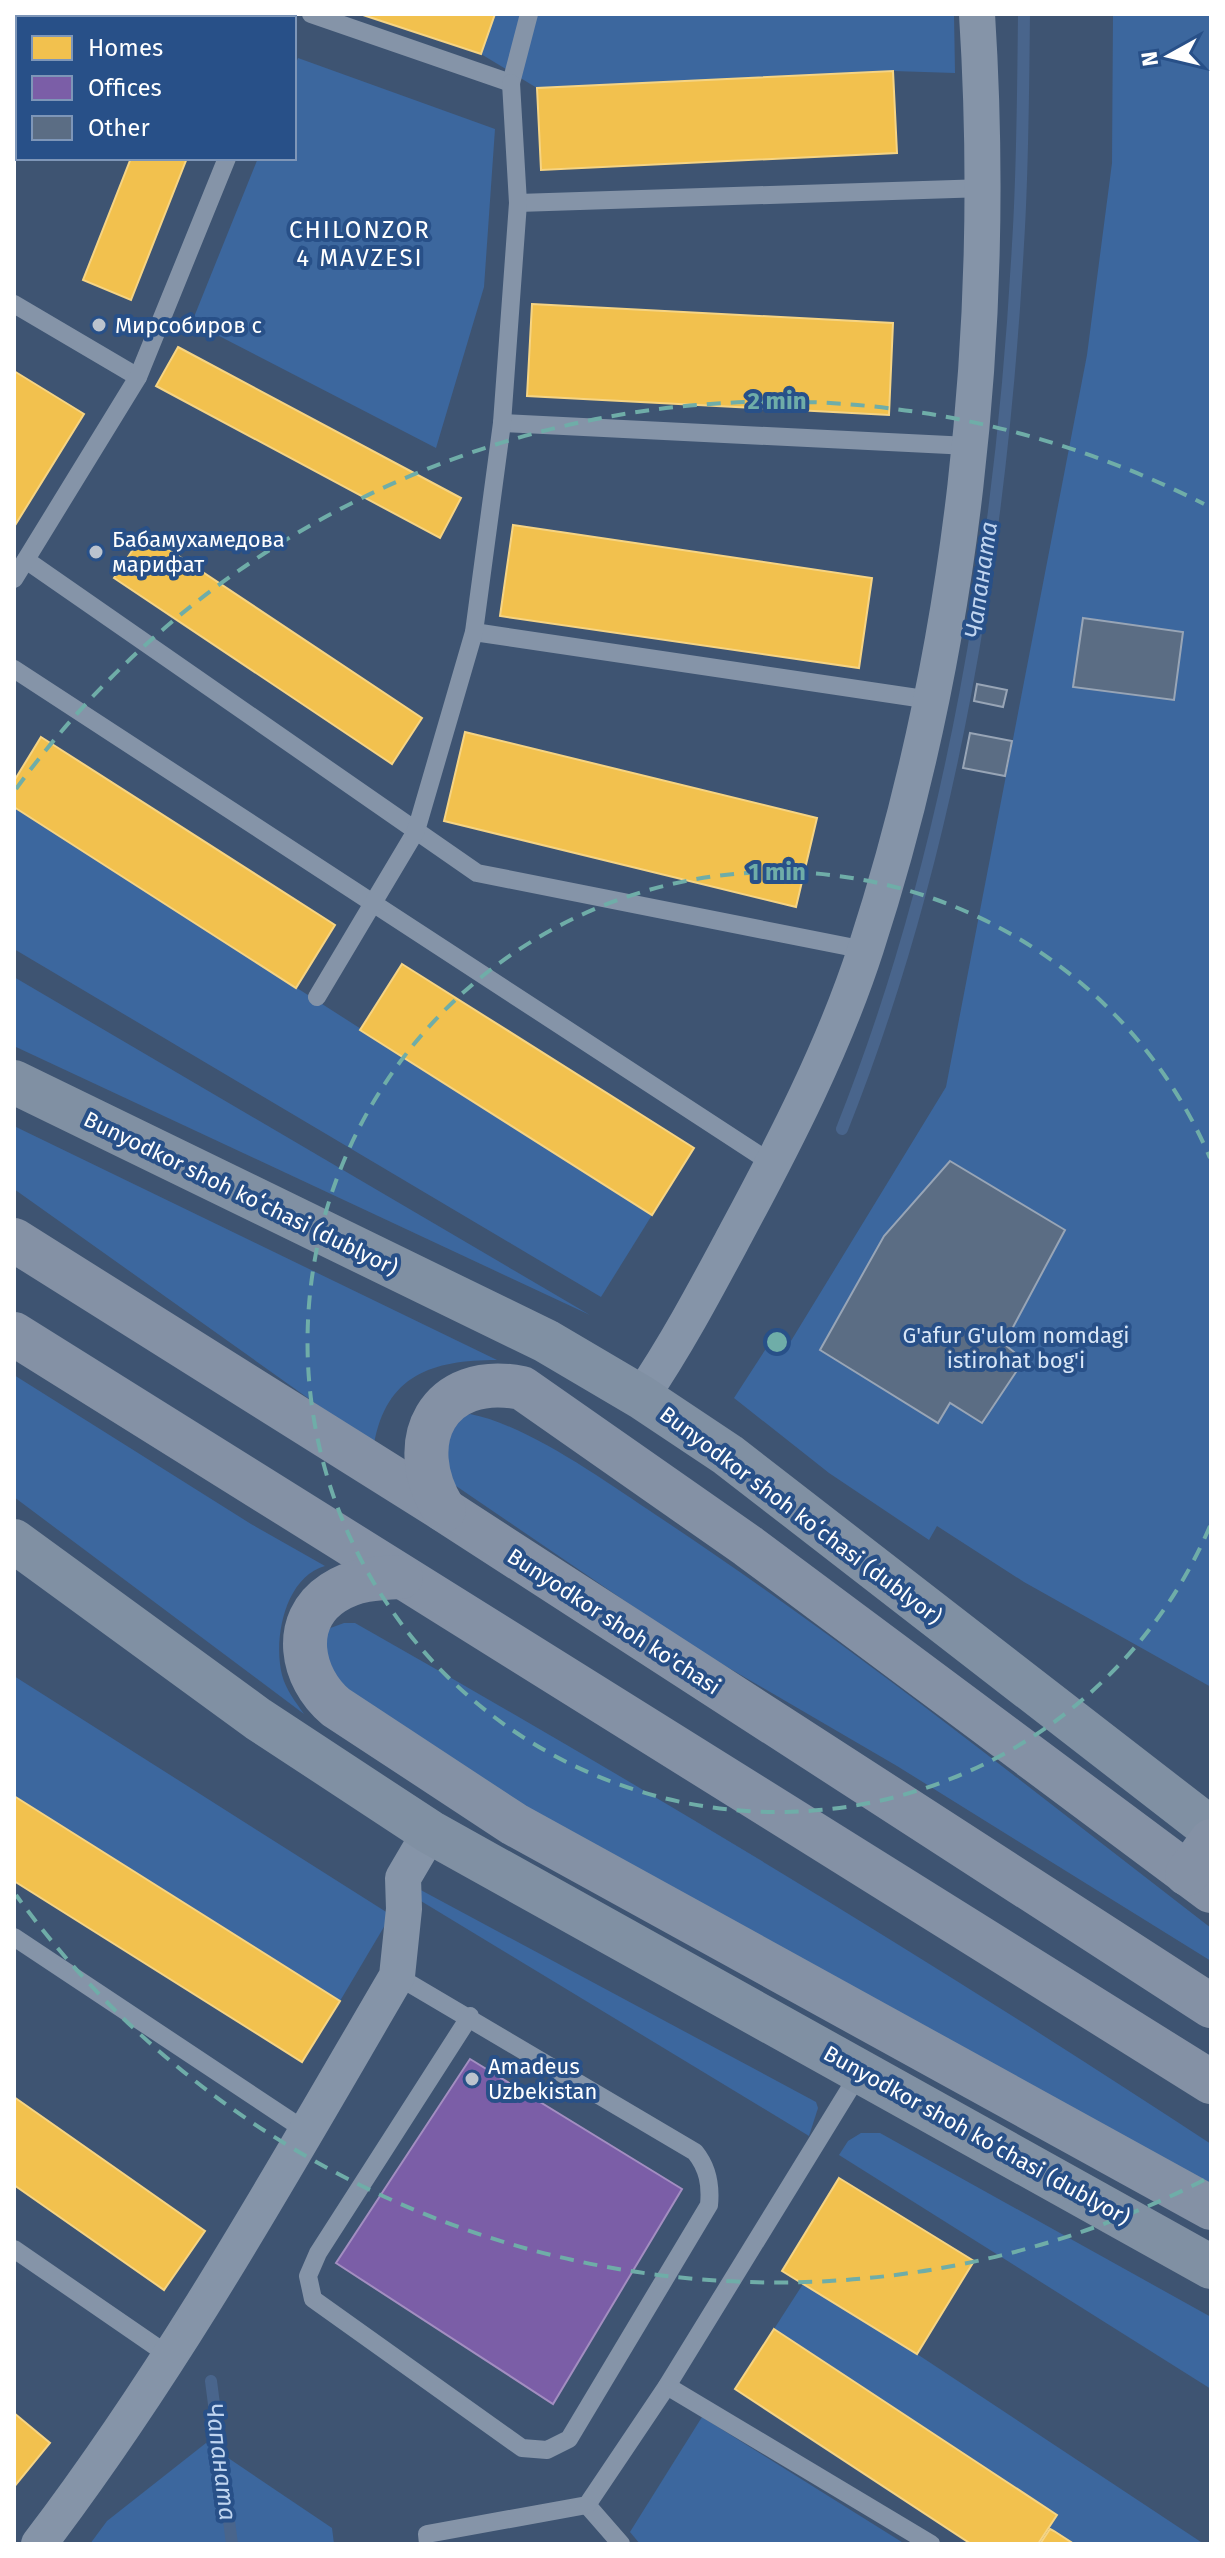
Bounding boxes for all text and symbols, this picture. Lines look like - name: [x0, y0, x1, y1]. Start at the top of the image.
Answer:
- legend: [16, 16, 296, 160]
- north arrow: [1129, 16, 1209, 96]
- text: Homes: [88, 34, 163, 62]
- text: N: [1135, 50, 1164, 68]
- text: Offices: [88, 74, 162, 102]
- text: Other: [88, 114, 150, 142]
- district label: CHILONZOR 4 MAVZESI: [289, 216, 431, 272]
- place label: Мирсобиров с: [115, 312, 262, 339]
- marker: Мирсобиров с: [90, 316, 108, 334]
- text: 2 min: [748, 387, 807, 415]
- water label: Чапаната: [959, 520, 1003, 640]
- place label: Бабамухамедова марифат: [112, 526, 285, 578]
- marker: Бабамухамедова марифат: [87, 543, 105, 561]
- text: 1 min: [748, 858, 806, 886]
- street label: Bunyodkor shoh koʻchasi (dublyor): [79, 1105, 402, 1281]
- park label: G'afur G'ulom nomdagi istirohat bog'i: [903, 1322, 1129, 1374]
- centre of rings: [763, 1328, 791, 1356]
- street label: Bunyodkor shoh koʻchasi (dublyor): [654, 1400, 947, 1630]
- street label: Bunyodkor shoh ko'chasi: [502, 1542, 725, 1700]
- street label: Bunyodkor shoh koʻchasi (dublyor): [819, 2040, 1135, 2231]
- place label: Amadeus Uzbekistan: [488, 2053, 597, 2105]
- marker: Amadeus Uzbekistan: [463, 2070, 481, 2088]
- water label: Чапаната: [200, 2402, 242, 2522]

